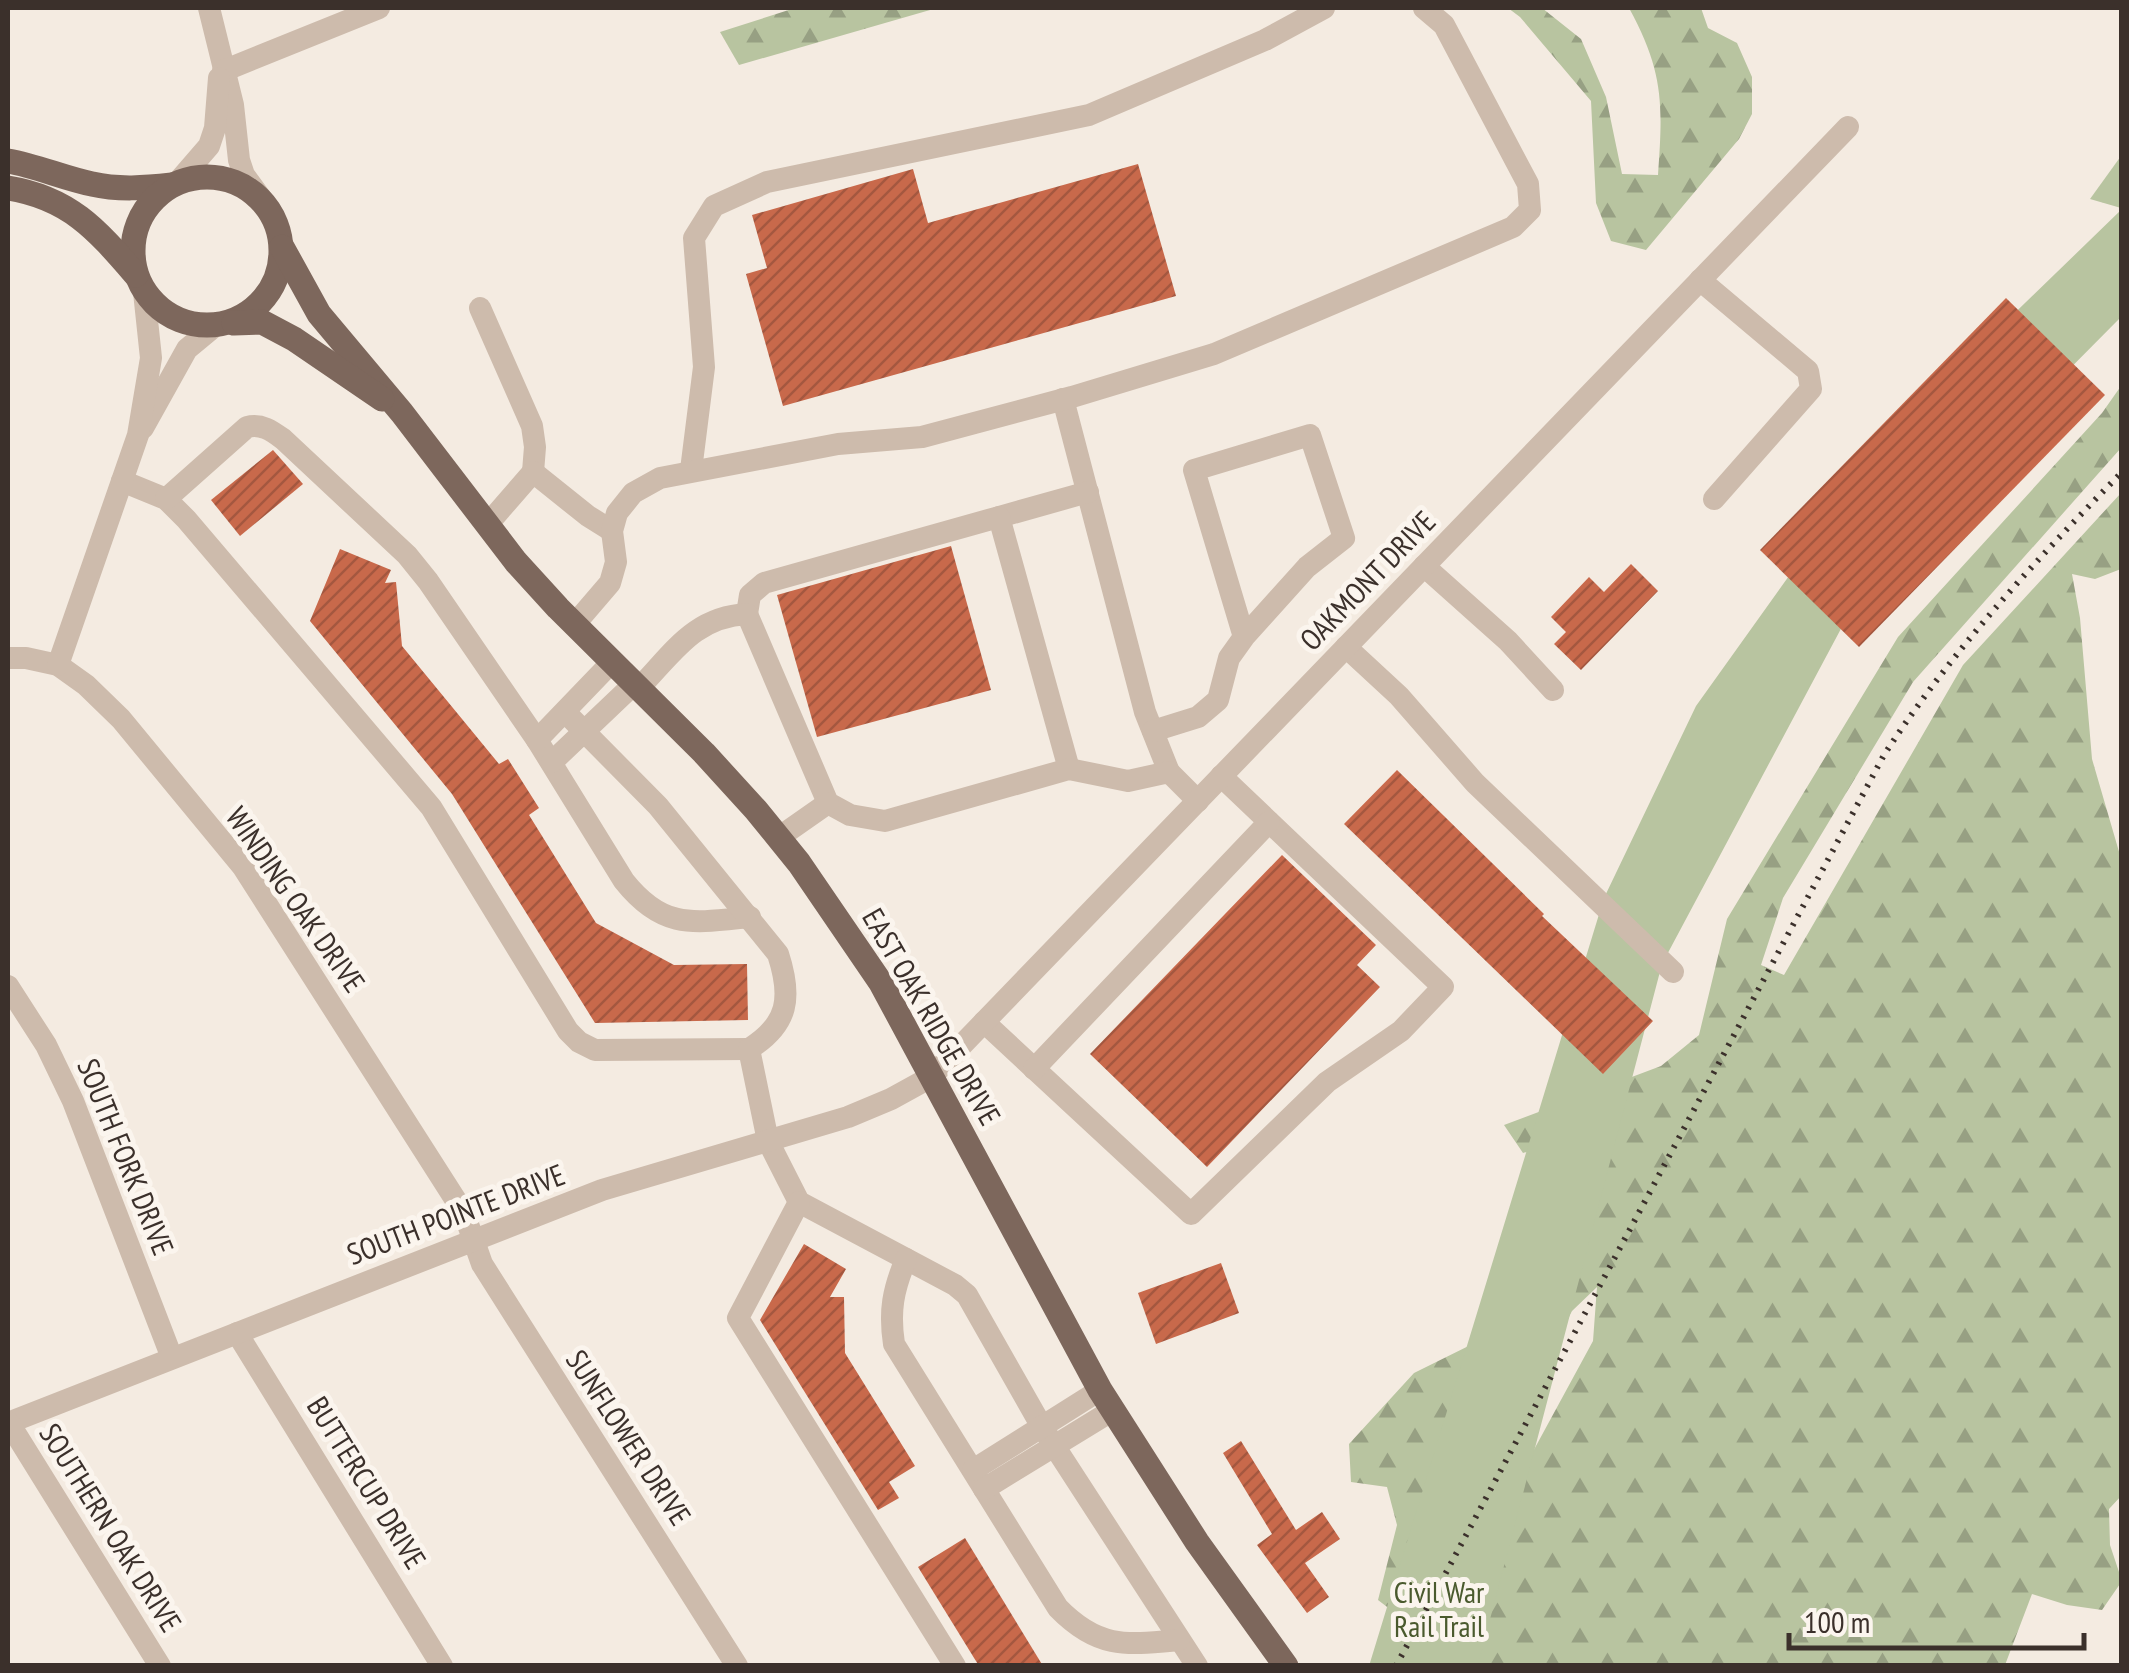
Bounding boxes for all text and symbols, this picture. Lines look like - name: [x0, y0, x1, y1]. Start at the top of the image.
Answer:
- street label: OAKMONT DRIVE: [1291, 502, 1443, 658]
- street label: WINDING OAK DRIVE: [218, 799, 375, 999]
- street label: EAST OAK RIDGE DRIVE: [854, 901, 1010, 1132]
- street label: SOUTH FORK DRIVE: [69, 1053, 184, 1260]
- street label: SOUTH POINTE DRIVE: [341, 1154, 570, 1273]
- street label: SUNFLOWER DRIVE: [558, 1342, 700, 1532]
- street label: BUTTERCUP DRIVE: [299, 1389, 436, 1576]
- street label: SOUTHERN OAK DRIVE: [32, 1416, 191, 1639]
- park label: Civil War Rail Trail: [1394, 1572, 1485, 1645]
- scale bar: [1789, 1588, 2084, 1650]
- text: 100 m: [1804, 1602, 1870, 1641]

